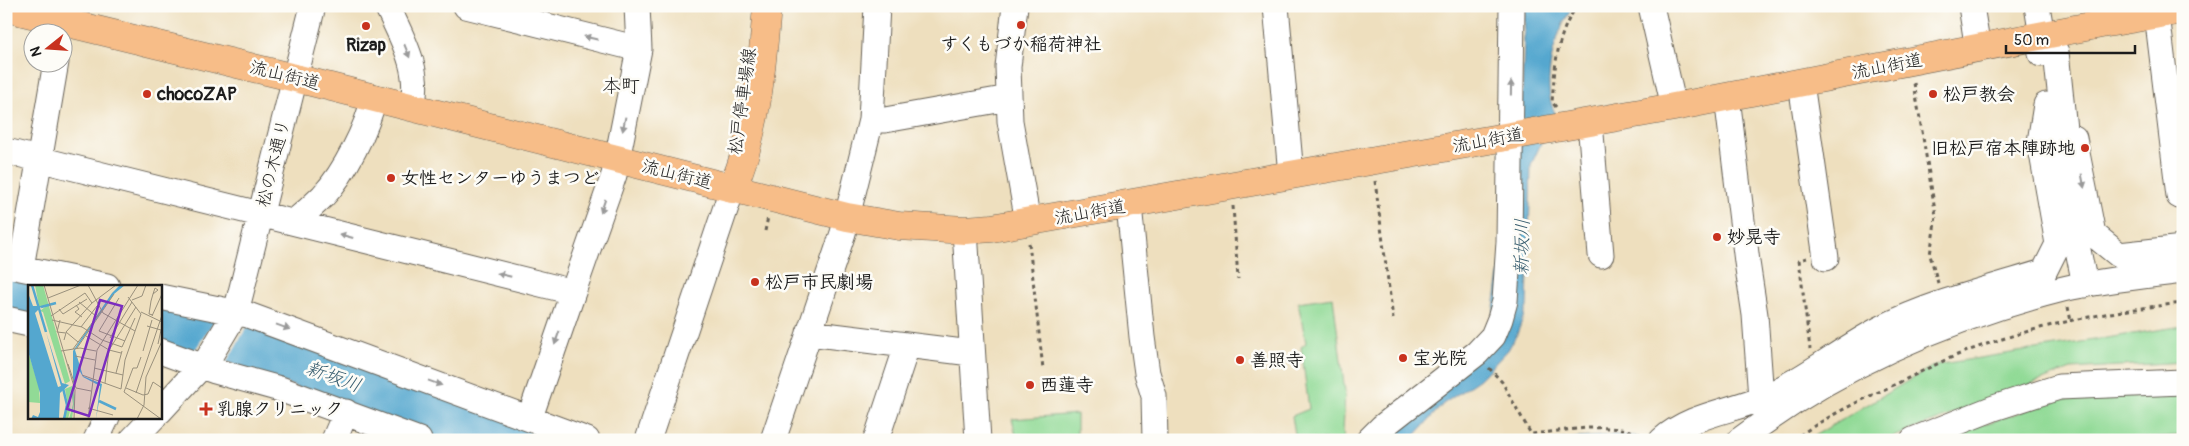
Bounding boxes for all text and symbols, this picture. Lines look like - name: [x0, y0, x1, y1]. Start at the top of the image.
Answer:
- marker: すくもづか稲荷神社: [1015, 19, 1027, 31]
- marker: Rizap: [360, 20, 372, 32]
- north arrow: [22, 22, 72, 72]
- scale bar: [2006, 22, 2135, 54]
- text: 50 m: [2014, 31, 2049, 50]
- one-way arrow: [584, 33, 599, 41]
- place label: すくもづか稲荷神社: [940, 33, 1102, 56]
- place label: Rizap: [346, 34, 386, 57]
- one-way arrow: [403, 44, 411, 59]
- text: N: [27, 45, 46, 59]
- street label: 松戸停車場線: [724, 46, 761, 156]
- street label: 流山街道: [1850, 48, 1925, 85]
- street label: 流山街道: [247, 56, 323, 95]
- district label: 本町: [602, 74, 640, 98]
- one-way arrow: [1507, 79, 1515, 95]
- place label: chocoZAP: [156, 83, 237, 106]
- place label: 松戸教会: [1943, 83, 2015, 106]
- marker: chocoZAP: [141, 88, 153, 100]
- marker: 松戸教会: [1927, 88, 1939, 100]
- one-way arrow: [620, 116, 628, 131]
- street label: 松の木通り: [251, 117, 296, 210]
- street label: 流山街道: [1451, 123, 1526, 158]
- place label: 旧松戸宿本陣跡地: [1931, 137, 2075, 160]
- marker: 旧松戸宿本陣跡地: [2079, 142, 2091, 154]
- street label: 流山街道: [639, 155, 715, 194]
- place label: 女性センターゆうまつど: [401, 167, 599, 190]
- marker: 女性センターゆうまつど: [385, 172, 397, 184]
- one-way arrow: [2079, 173, 2087, 189]
- street label: 流山街道: [1053, 195, 1128, 230]
- one-way arrow: [599, 199, 607, 214]
- water label: 新坂川: [1510, 218, 1534, 276]
- place label: 妙晃寺: [1727, 226, 1781, 249]
- one-way arrow: [339, 231, 354, 239]
- marker: 妙晃寺: [1711, 231, 1723, 243]
- one-way arrow: [496, 271, 511, 279]
- place label: 松戸市民劇場: [765, 271, 873, 294]
- marker: 松戸市民劇場: [749, 276, 761, 288]
- inset map: [28, 285, 161, 418]
- one-way arrow: [275, 324, 290, 332]
- one-way arrow: [553, 331, 561, 346]
- place label: 宝光院: [1413, 347, 1467, 370]
- place label: 善照寺: [1250, 349, 1304, 372]
- marker: 宝光院: [1397, 352, 1409, 364]
- marker: 善照寺: [1234, 354, 1246, 366]
- water label: 新坂川: [303, 356, 365, 398]
- place label: 西蓮寺: [1040, 374, 1094, 397]
- marker: 西蓮寺: [1024, 379, 1036, 391]
- one-way arrow: [428, 380, 443, 387]
- place label: 乳腺クリニック: [217, 398, 343, 421]
- marker: 乳腺クリニック: [199, 402, 213, 416]

